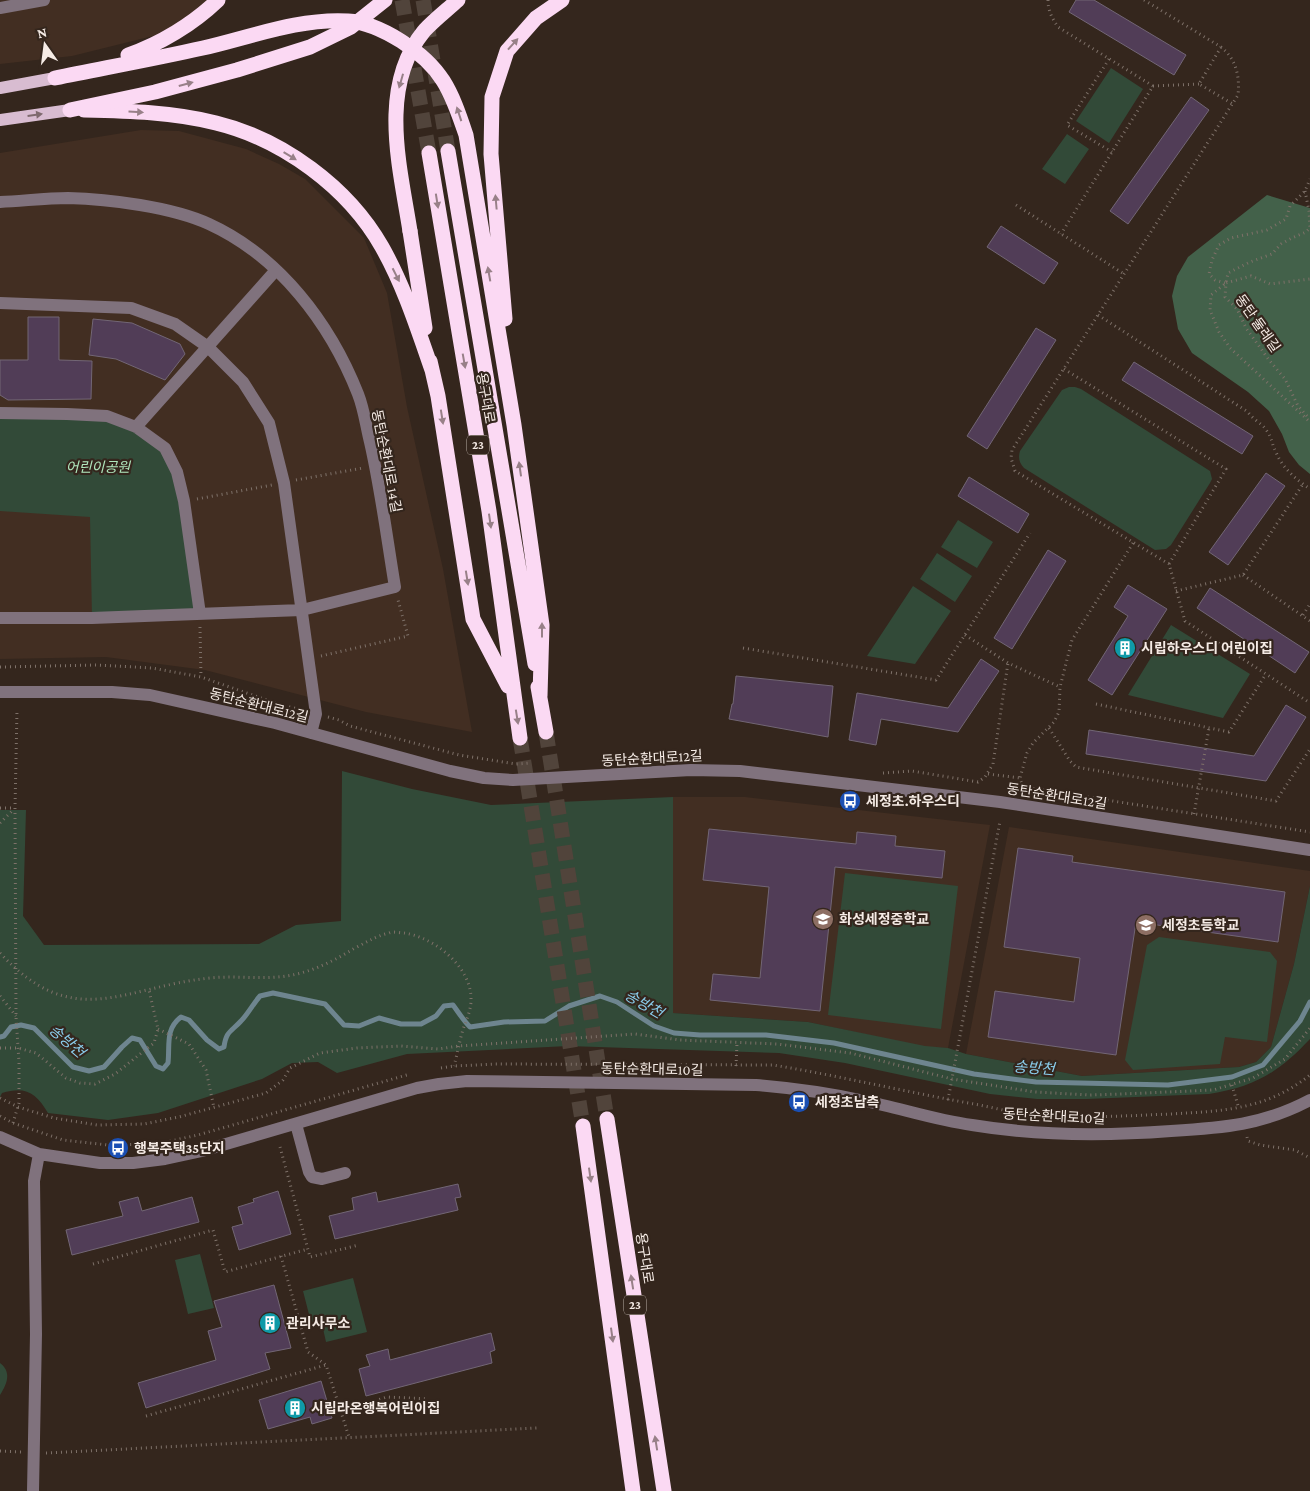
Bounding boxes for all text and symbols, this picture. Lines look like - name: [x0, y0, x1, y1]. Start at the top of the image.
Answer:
- north arrow: [20, 20, 70, 70]
- text: N: [35, 23, 49, 41]
- one-way arrow: [507, 39, 519, 51]
- one-way arrow: [397, 74, 405, 89]
- one-way arrow: [178, 79, 193, 87]
- one-way arrow: [455, 107, 462, 122]
- one-way arrow: [128, 109, 144, 117]
- one-way arrow: [27, 111, 43, 119]
- one-way arrow: [284, 151, 297, 160]
- one-way arrow: [433, 193, 441, 209]
- one-way arrow: [491, 194, 499, 210]
- one-way arrow: [484, 266, 492, 282]
- one-way arrow: [392, 268, 400, 282]
- street label: 동탄 둘레길: [1232, 291, 1284, 355]
- one-way arrow: [460, 353, 468, 369]
- street label: 용구대로: [474, 371, 498, 425]
- street label: 동탄순환대로 14길: [369, 408, 405, 514]
- one-way arrow: [438, 409, 446, 425]
- road number: 23: [467, 436, 489, 454]
- park label: 어린이공원: [66, 459, 131, 475]
- one-way arrow: [516, 461, 524, 477]
- one-way arrow: [486, 514, 494, 530]
- one-way arrow: [463, 570, 471, 586]
- one-way arrow: [538, 622, 546, 638]
- building icon: 시립하우스디 어린이집: [1113, 636, 1137, 660]
- place label: 시립하우스디 어린이집: [1141, 640, 1273, 656]
- street label: 동탄순환대로12길: [208, 685, 310, 725]
- one-way arrow: [513, 709, 521, 725]
- street label: 동탄순환대로12길: [601, 747, 703, 769]
- street label: 동탄순환대로12길: [1006, 780, 1108, 812]
- bus stop icon: 세정초.하우스디: [838, 789, 862, 813]
- place label: 세정초.하우스디: [866, 793, 960, 809]
- school or university icon: 화성세정중학교: [811, 907, 835, 931]
- place label: 화성세정중학교: [839, 911, 929, 927]
- school or university icon: 세정초등학교: [1134, 913, 1158, 937]
- place label: 세정초등학교: [1162, 917, 1239, 933]
- water label: 송방천: [622, 987, 668, 1022]
- water label: 송방천: [46, 1021, 90, 1062]
- water label: 송방천: [1013, 1059, 1057, 1078]
- street label: 동탄순환대로10길: [601, 1060, 703, 1078]
- bus stop icon: 세정초남측: [787, 1090, 811, 1114]
- place label: 세정초남측: [815, 1094, 880, 1110]
- street label: 동탄순환대로10길: [1002, 1105, 1106, 1127]
- bus stop icon: 행복주택35단지: [106, 1136, 130, 1160]
- place label: 행복주택35단지: [134, 1140, 225, 1156]
- one-way arrow: [586, 1167, 594, 1183]
- street label: 용구대로: [633, 1231, 657, 1285]
- one-way arrow: [628, 1274, 636, 1290]
- road number: 23: [624, 1296, 646, 1314]
- building icon: 관리사무소: [258, 1311, 282, 1335]
- place label: 관리사무소: [286, 1315, 351, 1331]
- one-way arrow: [609, 1328, 617, 1344]
- building icon: 시립라온행복어린이집: [283, 1396, 307, 1420]
- place label: 시립라온행복어린이집: [311, 1400, 440, 1416]
- one-way arrow: [652, 1434, 660, 1450]

